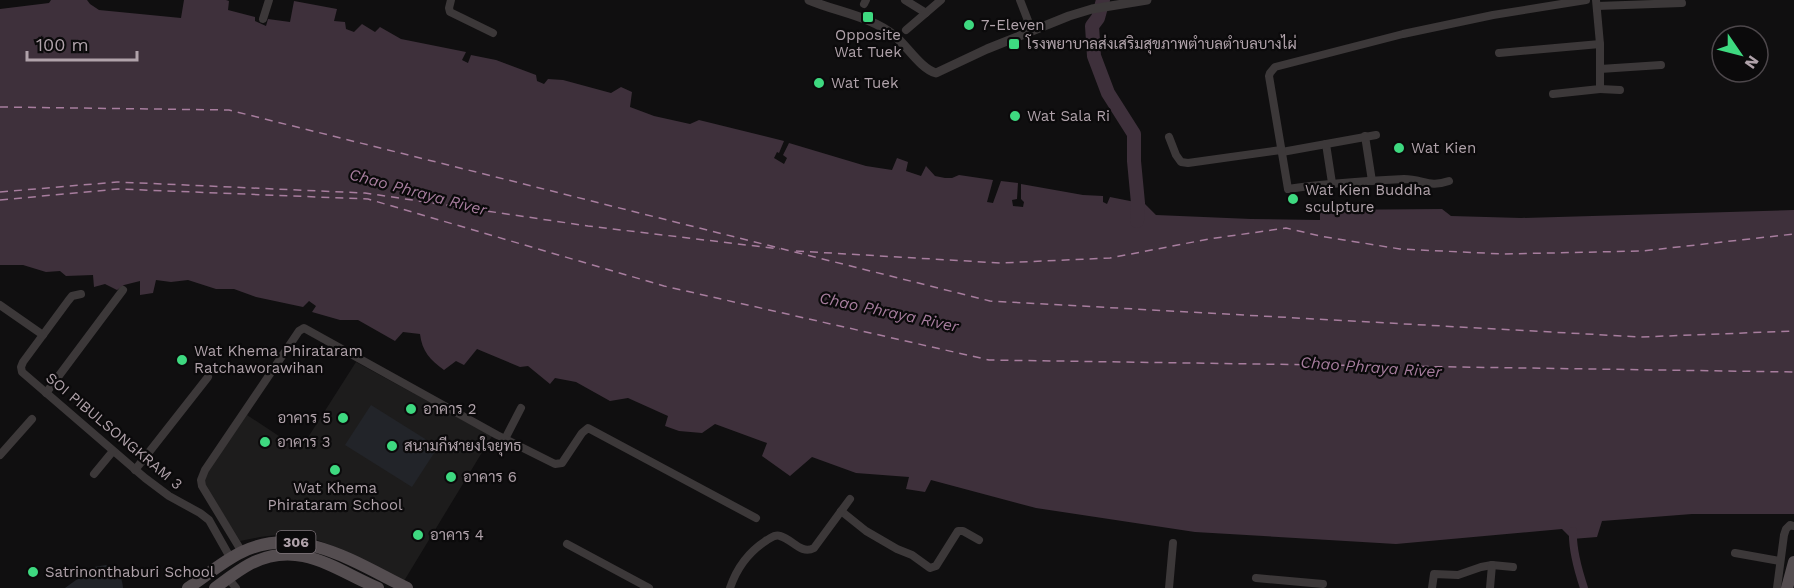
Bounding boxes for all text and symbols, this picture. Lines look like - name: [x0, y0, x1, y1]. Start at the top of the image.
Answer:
- marker: Opposite Wat Tuek: [861, 10, 875, 24]
- place label: 7-Eleven: [981, 16, 1045, 34]
- marker: 7-Eleven: [962, 18, 976, 32]
- scale bar: [27, 24, 136, 62]
- north arrow: [1710, 24, 1770, 84]
- place label: Opposite Wat Tuek: [834, 26, 902, 61]
- text: 100 m: [36, 34, 89, 55]
- place label: โรงพยาบาลส่งเสริมสุขภาพตำบลตำบลบางไผ่: [1025, 34, 1297, 55]
- marker: โรงพยาบาลส่งเสริมสุขภาพตำบลตำบลบางไผ่: [1007, 37, 1021, 51]
- text: N: [1741, 52, 1763, 73]
- place label: Wat Tuek: [831, 74, 899, 92]
- marker: Wat Tuek: [812, 76, 826, 90]
- place label: Wat Sala Ri: [1027, 107, 1110, 125]
- marker: Wat Sala Ri: [1008, 109, 1022, 123]
- place label: Wat Kien: [1411, 139, 1476, 157]
- marker: Wat Kien: [1392, 141, 1406, 155]
- water label: Chao Phraya River: [347, 164, 490, 220]
- place label: Wat Kien Buddha sculpture: [1305, 181, 1431, 216]
- marker: Wat Kien Buddha sculpture: [1286, 192, 1300, 206]
- water label: Chao Phraya River: [818, 288, 961, 336]
- place label: Wat Khema Phirataram Ratchaworawihan: [194, 342, 363, 377]
- marker: Wat Khema Phirataram Ratchaworawihan: [175, 353, 189, 367]
- water label: Chao Phraya River: [1300, 353, 1443, 381]
- street label: SOI PIBULSONGKRAM 3: [42, 369, 186, 493]
- place label: อาคาร 2: [423, 400, 477, 418]
- marker: อาคาร 2: [404, 402, 418, 416]
- place label: อาคาร 5: [277, 409, 331, 427]
- marker: อาคาร 5: [336, 411, 350, 425]
- place label: อาคาร 3: [277, 433, 331, 451]
- marker: อาคาร 3: [258, 435, 272, 449]
- place label: สนามกีฬายงใจยุทธ: [404, 436, 521, 457]
- marker: สนามกีฬายงใจยุทธ: [385, 439, 399, 453]
- marker: Wat Khema Phirataram School: [328, 463, 342, 477]
- place label: อาคาร 6: [463, 468, 517, 486]
- marker: อาคาร 6: [444, 470, 458, 484]
- place label: Wat Khema Phirataram School: [267, 479, 403, 514]
- place label: อาคาร 4: [430, 526, 484, 544]
- marker: อาคาร 4: [411, 528, 425, 542]
- road number: 306: [276, 531, 316, 553]
- place label: Satrinonthaburi School: [45, 563, 215, 581]
- marker: Satrinonthaburi School: [26, 565, 40, 579]

